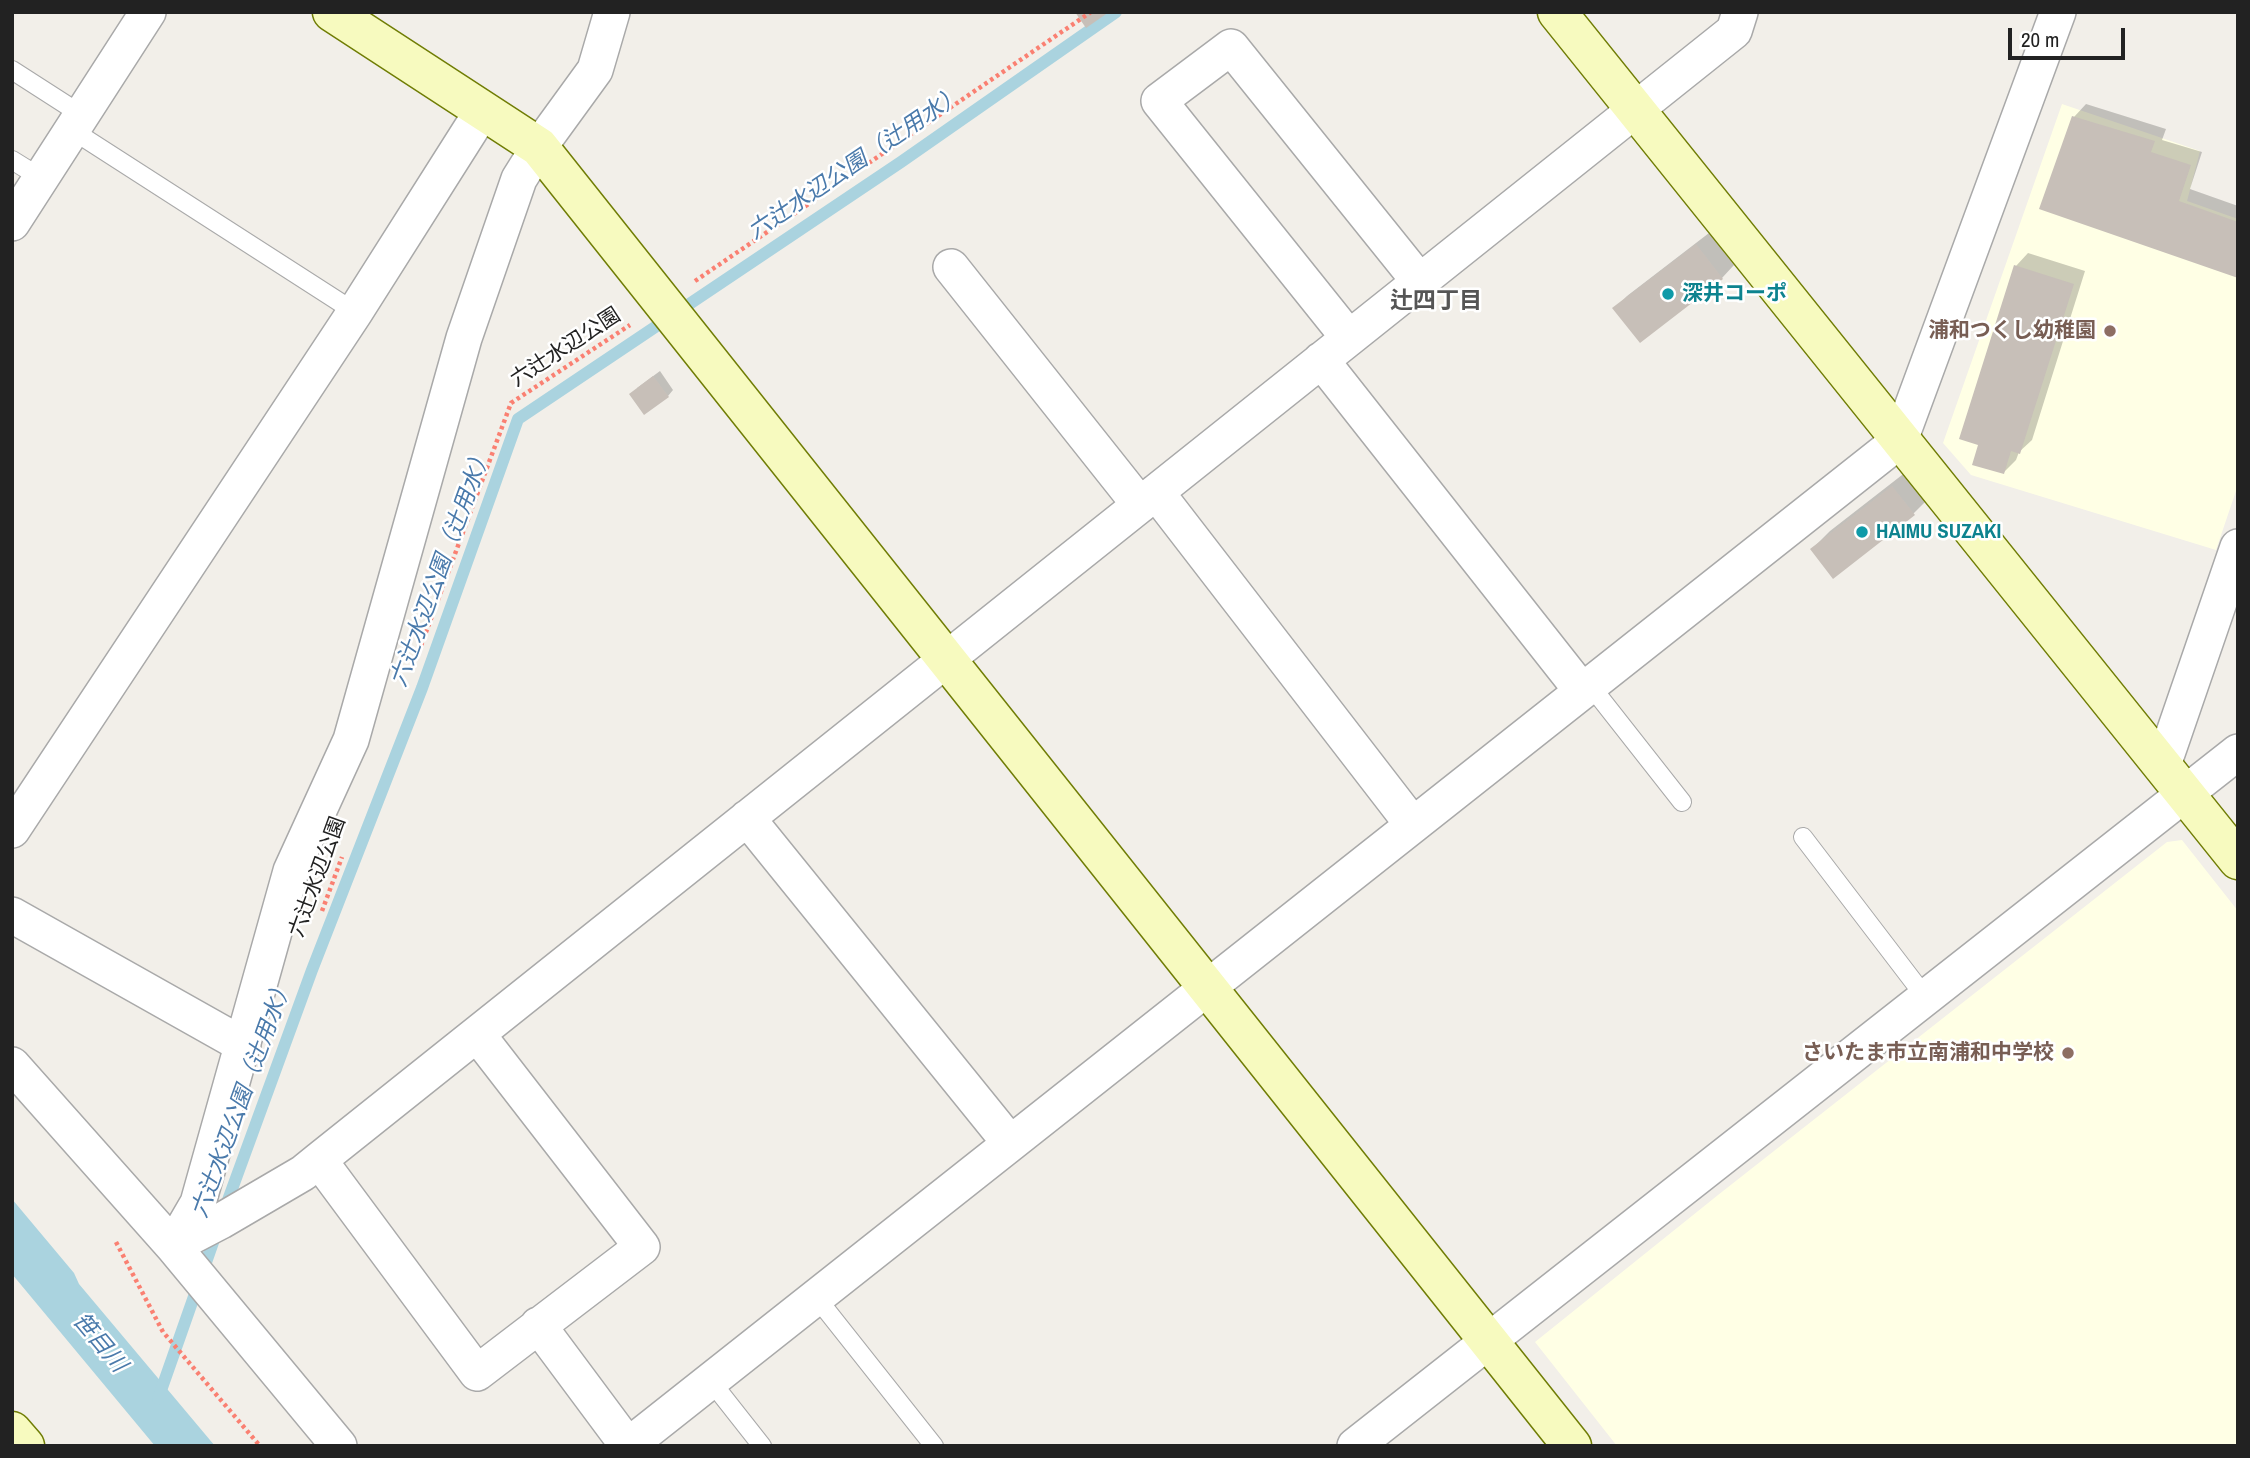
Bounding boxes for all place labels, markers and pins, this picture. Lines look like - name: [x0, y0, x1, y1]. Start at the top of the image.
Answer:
- place label: 深井コーポ: [1682, 281, 1787, 307]
- marker: 深井コーポ: [1660, 286, 1676, 302]
- place label: 浦和つくし幼稚園: [1928, 318, 2096, 344]
- marker: 浦和つくし幼稚園: [2102, 323, 2118, 339]
- place label: HAIMU SUZAKI: [1876, 519, 2001, 545]
- marker: HAIMU SUZAKI: [1854, 524, 1870, 540]
- place label: さいたま市立南浦和中学校: [1802, 1040, 2054, 1066]
- marker: さいたま市立南浦和中学校: [2060, 1045, 2076, 1061]

